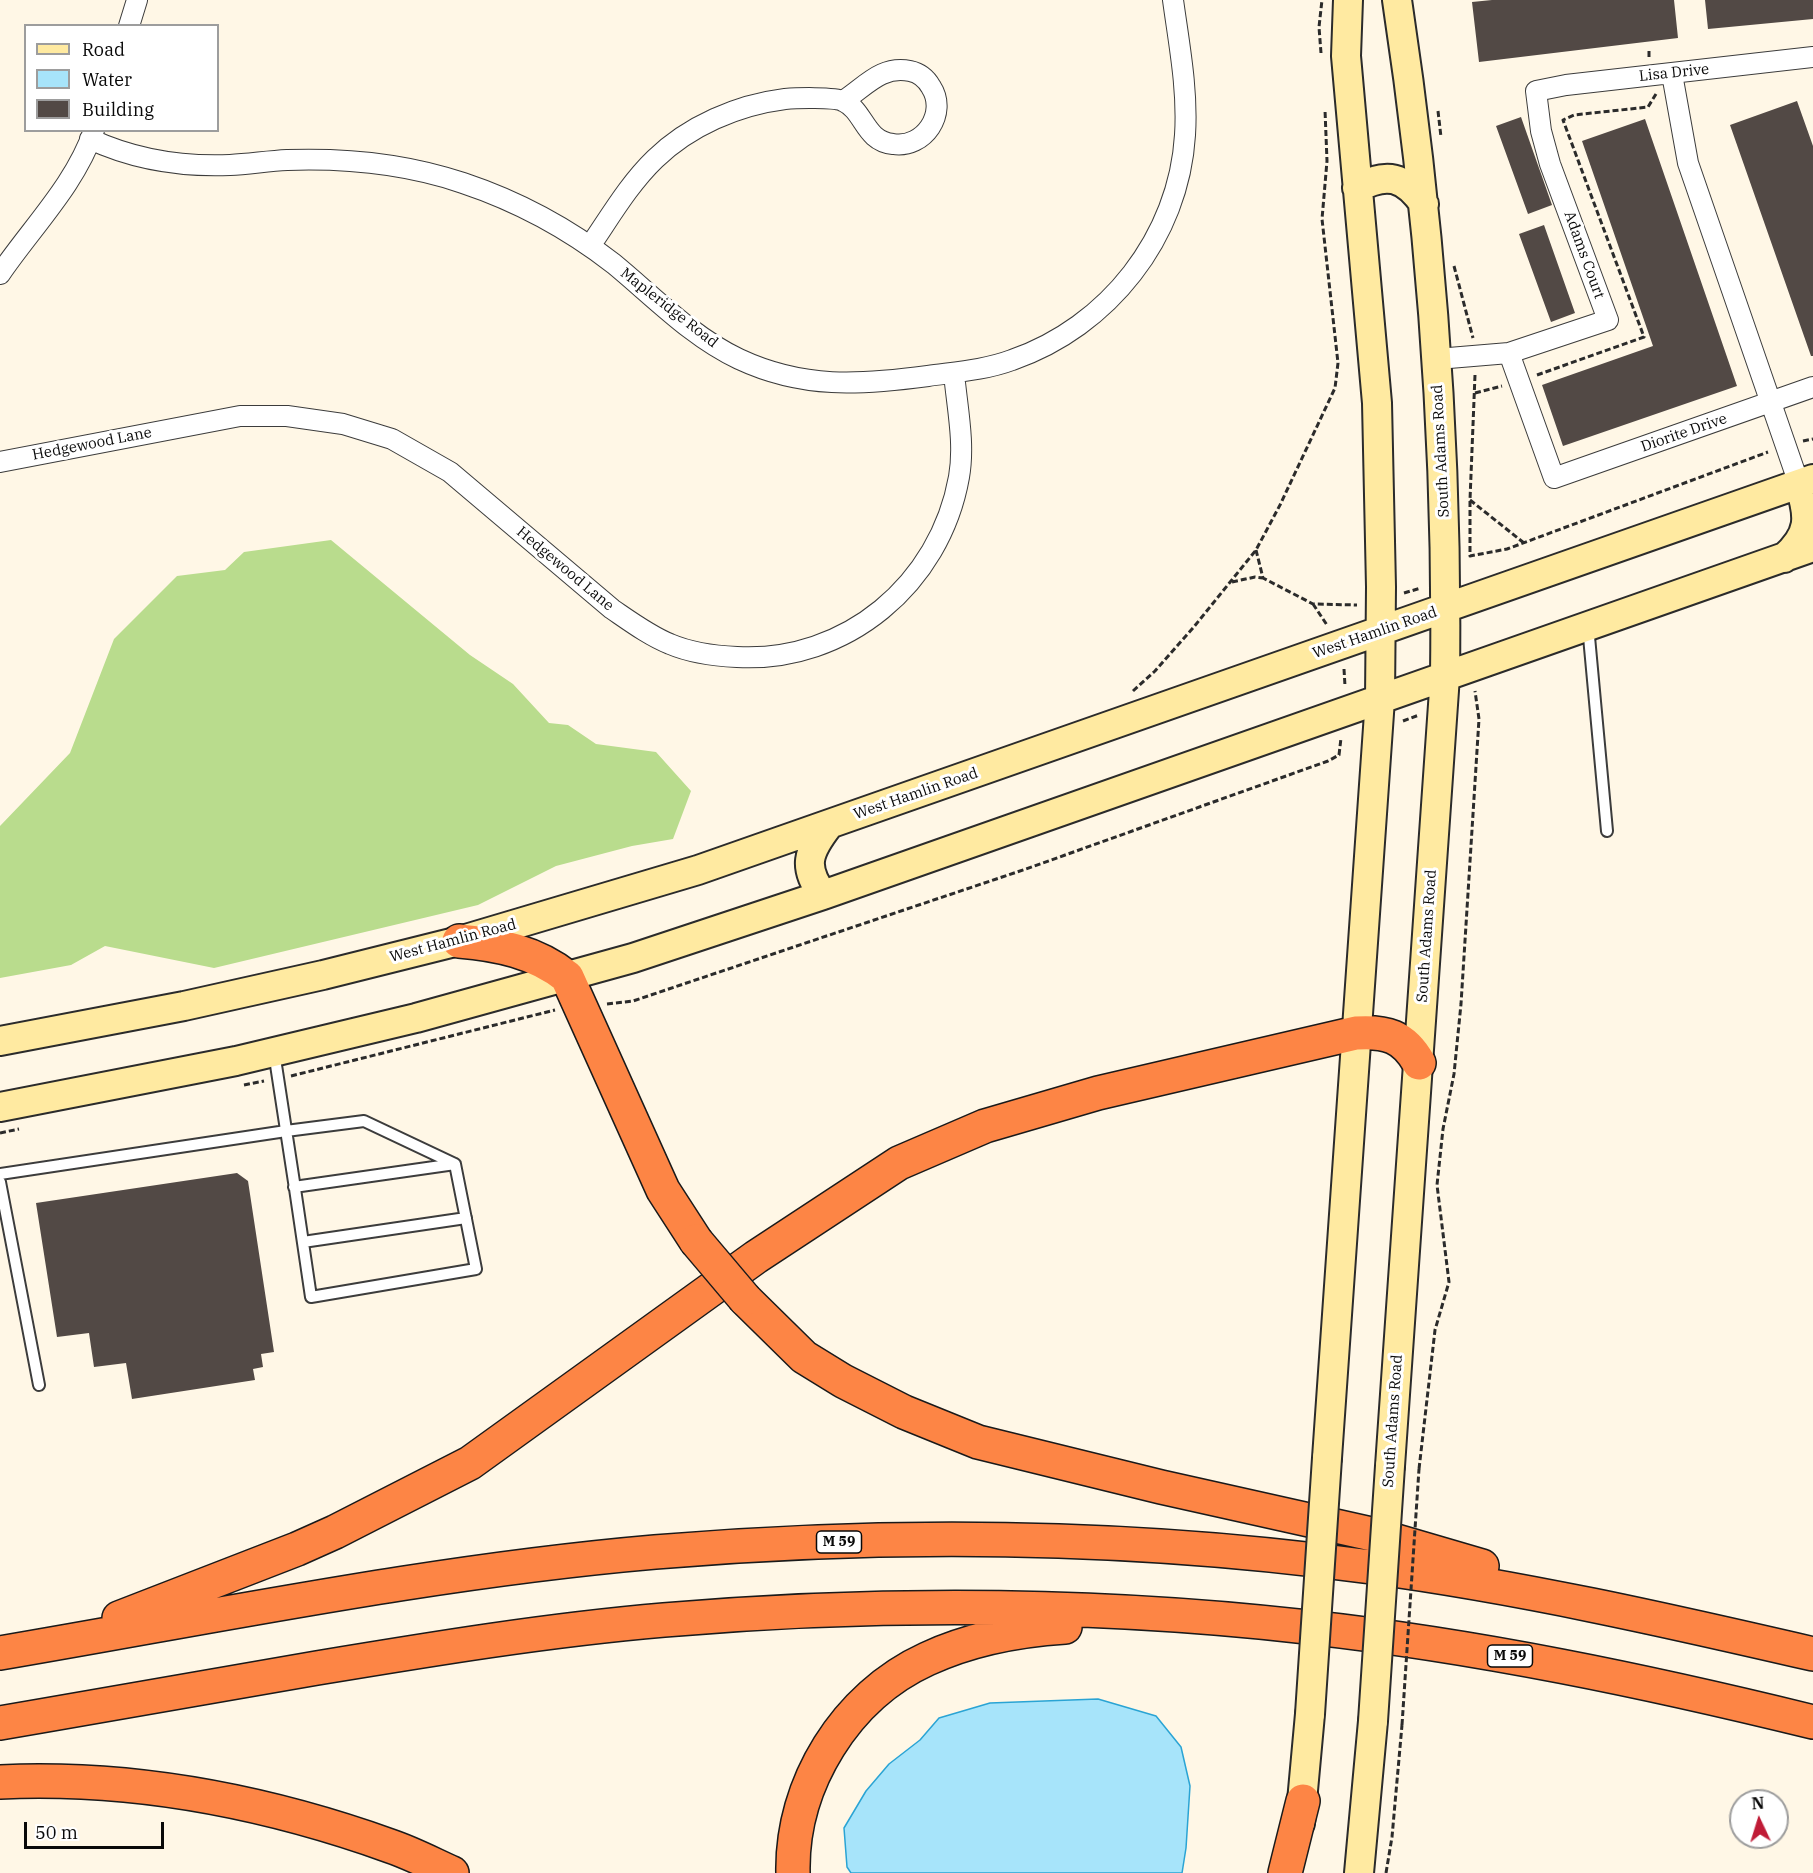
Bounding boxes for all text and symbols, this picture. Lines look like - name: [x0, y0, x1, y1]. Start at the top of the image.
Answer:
- legend: [24, 24, 219, 132]
- text: Road: [82, 38, 125, 61]
- street label: Lisa Drive: [1638, 60, 1710, 86]
- text: Water: [82, 68, 132, 91]
- text: Building: [82, 98, 154, 121]
- street label: Adams Court: [1560, 209, 1608, 301]
- street label: Mapleridge Road: [617, 264, 721, 352]
- street label: South Adams Road: [1429, 384, 1453, 518]
- street label: Diorite Drive: [1639, 410, 1729, 456]
- street label: Hedgewood Lane: [31, 424, 153, 464]
- street label: Hedgewood Lane: [513, 523, 617, 615]
- street label: West Hamlin Road: [1311, 603, 1439, 663]
- street label: West Hamlin Road: [852, 764, 980, 824]
- street label: South Adams Road: [1413, 869, 1441, 1003]
- street label: West Hamlin Road: [388, 915, 518, 967]
- street label: South Adams Road: [1379, 1354, 1407, 1488]
- road number: M 59: [816, 1531, 862, 1553]
- road number: M 59: [1488, 1645, 1532, 1667]
- north arrow: [1729, 1789, 1789, 1849]
- text: N: [1751, 1793, 1765, 1813]
- scale bar: [27, 1810, 166, 1848]
- text: 50 m: [35, 1821, 78, 1844]

